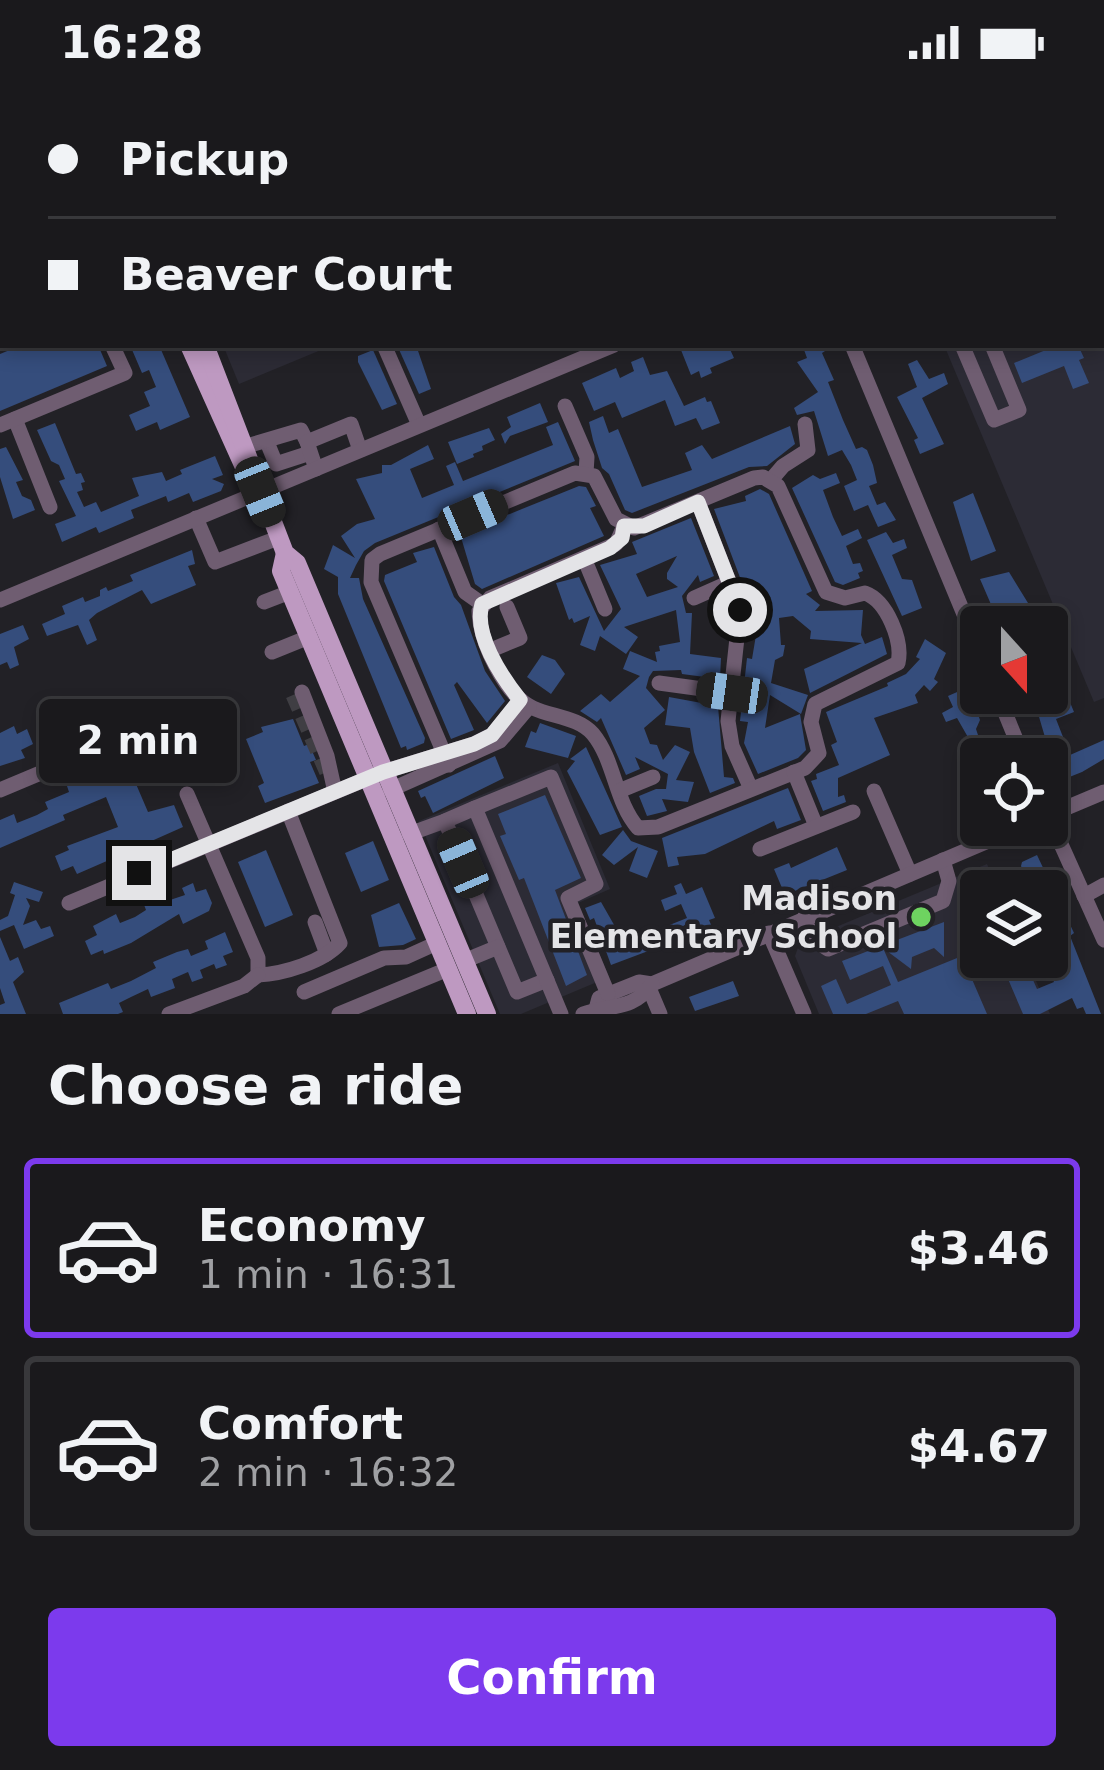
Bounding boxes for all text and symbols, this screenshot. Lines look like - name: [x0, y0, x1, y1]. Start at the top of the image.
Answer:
- text: 16:28: [60, 16, 203, 69]
- text: Pickup: [120, 133, 289, 186]
- text: Beaver Court: [120, 248, 453, 301]
- car: [230, 452, 290, 532]
- car: [433, 484, 513, 546]
- route start: [713, 583, 767, 637]
- north arrow: [960, 606, 1068, 714]
- map controls: [960, 606, 1068, 978]
- car: [694, 670, 770, 716]
- callout: 2 min: [40, 699, 238, 783]
- text: 2 min: [77, 718, 199, 763]
- button: locate: [960, 738, 1068, 846]
- car: [432, 823, 494, 903]
- route end: [112, 846, 166, 900]
- button: layers: [960, 870, 1068, 978]
- place label: Madison Elementary School: [550, 879, 897, 956]
- marker: Madison Elementary School: [908, 904, 934, 930]
- text: Choose a ride: [48, 1054, 464, 1117]
- icon: car: [54, 1194, 162, 1302]
- text: Economy: [198, 1199, 426, 1252]
- text: $3.46: [908, 1222, 1050, 1275]
- text: 1 min · 16:31: [198, 1252, 458, 1297]
- icon: car: [54, 1392, 162, 1500]
- text: Comfort: [198, 1397, 403, 1450]
- text: $4.67: [908, 1420, 1050, 1473]
- text: 2 min · 16:32: [198, 1450, 458, 1495]
- button: Confirm: [48, 1608, 1056, 1746]

